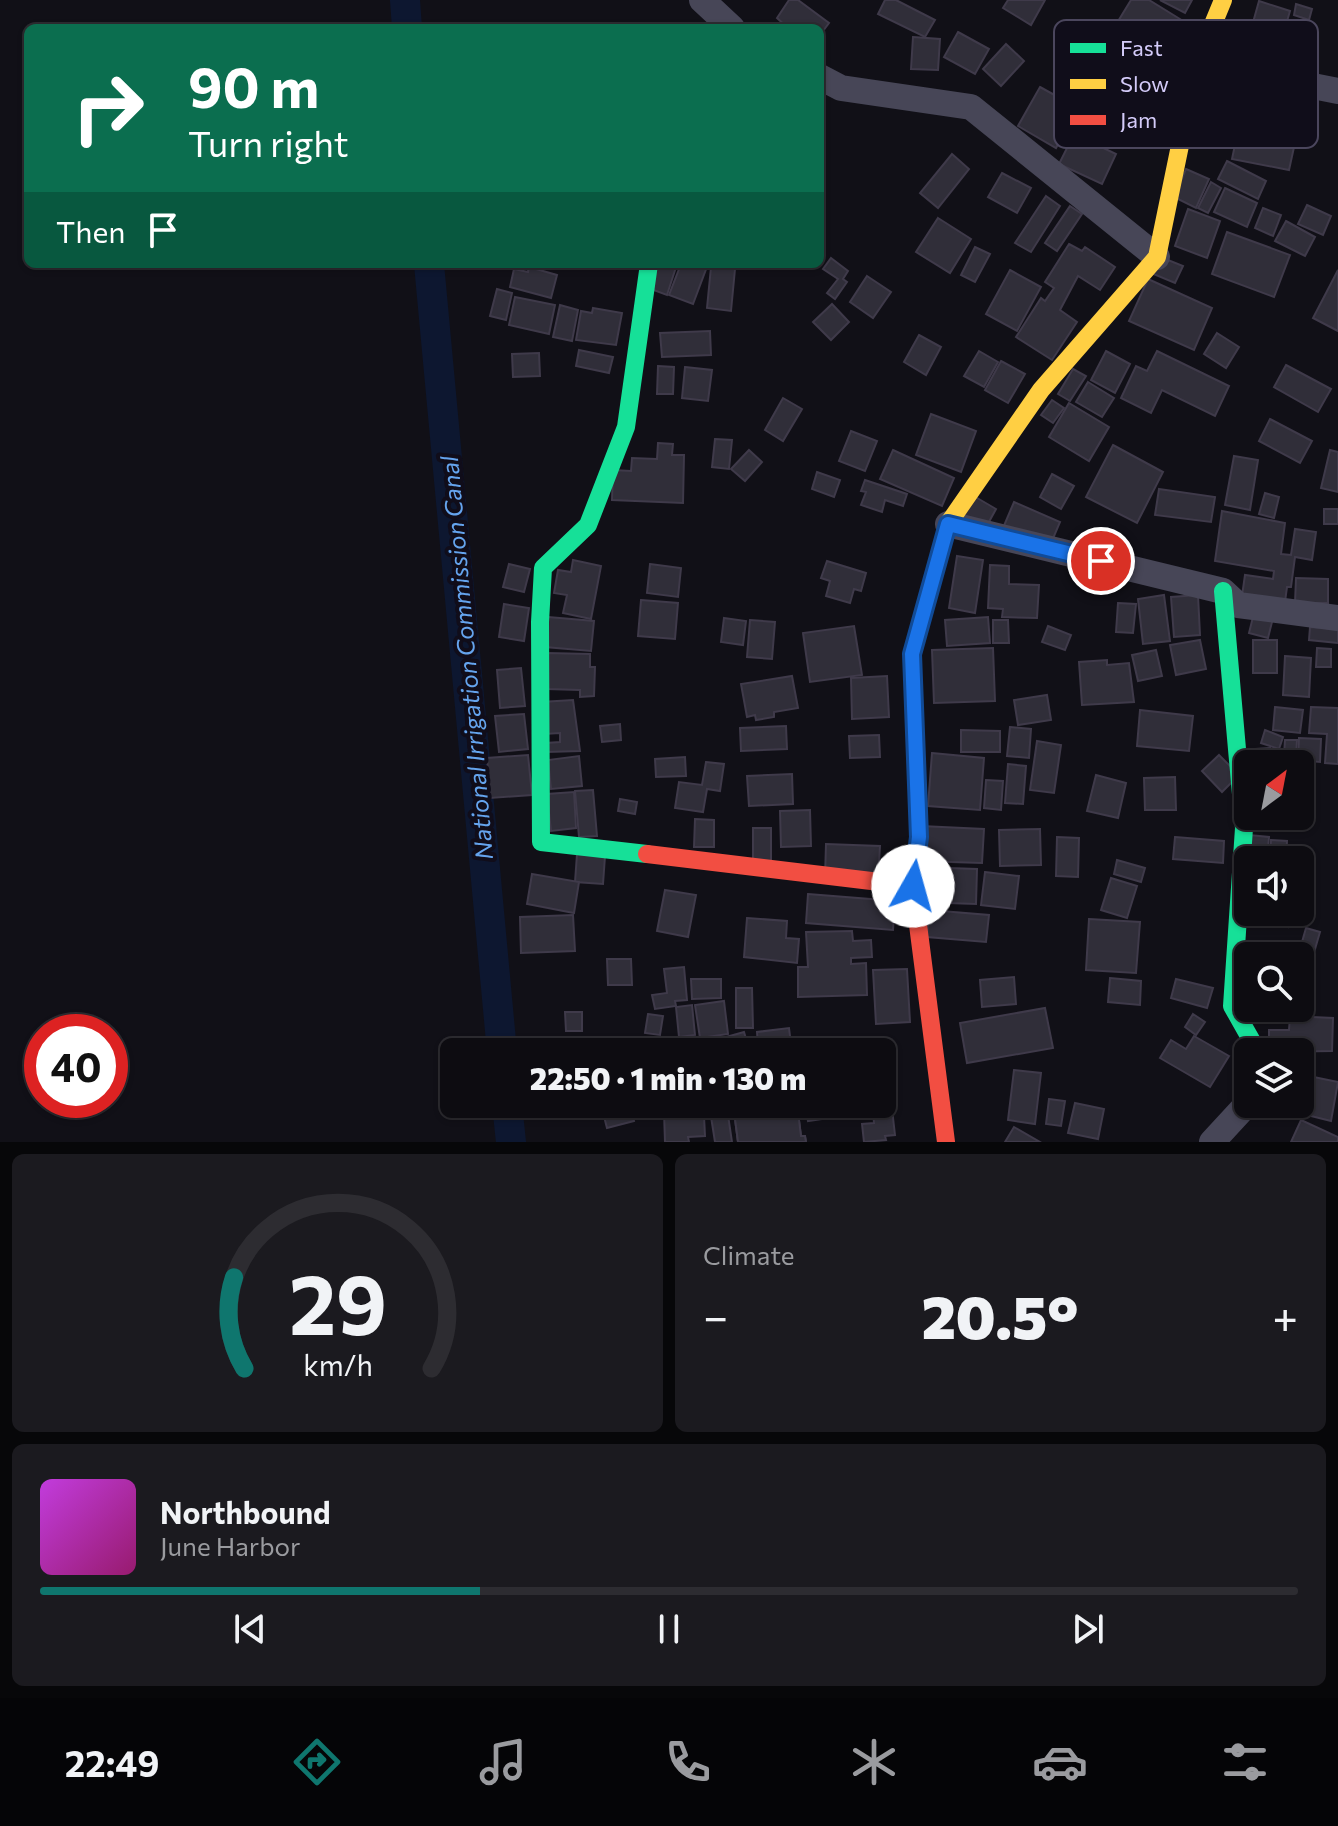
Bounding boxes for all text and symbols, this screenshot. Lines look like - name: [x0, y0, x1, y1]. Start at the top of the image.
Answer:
- legend: [1054, 20, 1318, 148]
- text: Fast: [1120, 34, 1163, 61]
- text: 90 m: [188, 51, 319, 120]
- icon: right: [56, 56, 160, 160]
- text: Slow: [1120, 70, 1169, 97]
- text: Jam: [1120, 106, 1157, 133]
- text: Turn right: [188, 120, 349, 164]
- icon: arrive: [141, 208, 185, 252]
- text: Then: [56, 212, 125, 249]
- water label: National Irrigation Commission Canal: [434, 454, 498, 861]
- pin: [1067, 527, 1135, 595]
- icon: arrive: [1079, 539, 1123, 583]
- north arrow: [1234, 750, 1314, 830]
- map controls: [1234, 750, 1314, 1118]
- position arrow: [871, 844, 955, 928]
- button: sound: [1234, 846, 1314, 926]
- button: search: [1234, 942, 1314, 1022]
- speed limit sign: 40: [24, 1014, 128, 1118]
- button: layers: [1234, 1038, 1314, 1118]
- text: 22:50 · 1 min · 130 m: [530, 1059, 806, 1096]
- text: Climate: [703, 1239, 795, 1270]
- text: 29: [288, 1250, 387, 1352]
- text: 20.5°: [921, 1278, 1079, 1351]
- text: −: [703, 1288, 728, 1342]
- text: +: [1272, 1288, 1298, 1342]
- text: km/h: [303, 1347, 372, 1382]
- text: Northbound: [160, 1493, 331, 1530]
- text: June Harbor: [160, 1530, 300, 1561]
- icon: previous: [228, 1607, 272, 1651]
- icon: pause: [647, 1607, 691, 1651]
- icon: next: [1066, 1607, 1110, 1651]
- icon: directions: [289, 1734, 345, 1790]
- icon: music: [475, 1734, 531, 1790]
- icon: phone: [660, 1734, 716, 1790]
- icon: climate: [846, 1734, 902, 1790]
- icon: car: [1032, 1734, 1088, 1790]
- icon: filters: [1217, 1734, 1273, 1790]
- text: 22:49: [65, 1740, 160, 1784]

